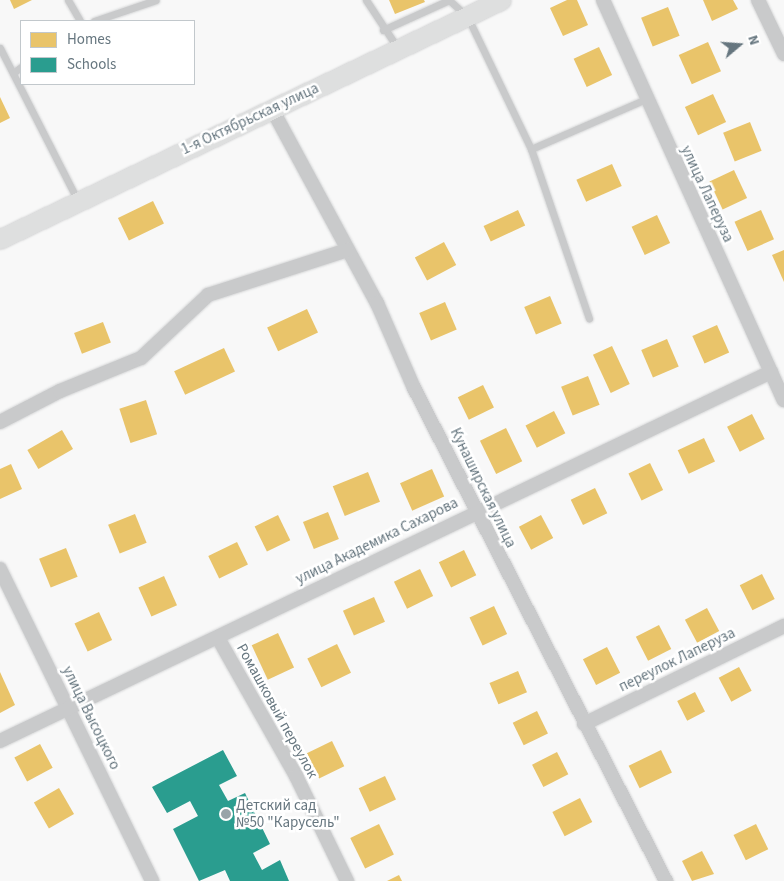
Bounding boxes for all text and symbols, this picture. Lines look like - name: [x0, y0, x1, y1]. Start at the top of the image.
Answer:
- legend: [20, 20, 195, 85]
- north arrow: [714, 20, 764, 70]
- text: Homes: [67, 29, 111, 50]
- text: N: [742, 33, 764, 48]
- text: Schools: [67, 54, 116, 75]
- street label: 1-я Октябрьская улица: [178, 79, 322, 159]
- street label: улица Лаперуза: [677, 143, 737, 245]
- street label: Кунаширская улица: [446, 425, 520, 551]
- street label: улица Академика Сахарова: [293, 494, 461, 588]
- street label: переулок Лаперуза: [616, 624, 738, 696]
- street label: Ромашковый переулок: [233, 641, 321, 781]
- street label: улица Высоцкого: [58, 663, 124, 773]
- place label: Детский сад №50 "Карусель": [236, 796, 340, 831]
- marker: Детский сад №50 "Карусель": [220, 808, 232, 820]

